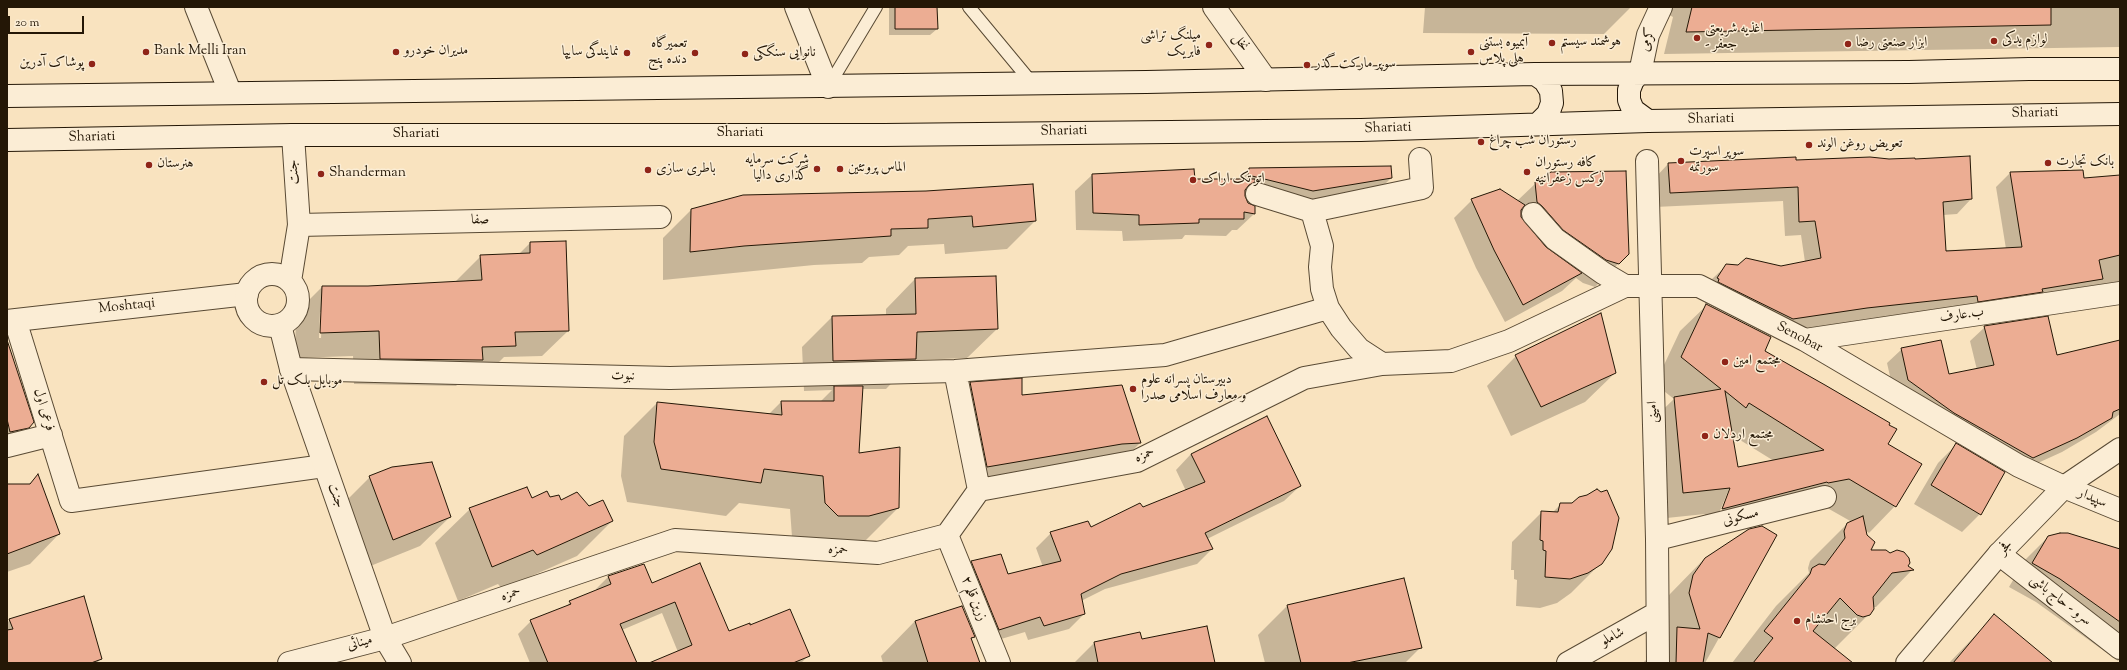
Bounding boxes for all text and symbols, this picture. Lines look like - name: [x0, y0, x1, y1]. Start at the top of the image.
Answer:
- scale bar: [10, 8, 86, 34]
- text: 20 m: [15, 14, 39, 32]
- place label: اغذیه شریعتی - جعفر: [1705, 22, 1763, 54]
- street label: کرمی: [1637, 26, 1661, 54]
- place label: میلنگ تراشی فابریک: [1141, 29, 1201, 62]
- street label: نخل: [1228, 31, 1252, 55]
- marker: اغذیه شریعتی - جعفر: [1692, 33, 1702, 43]
- place label: لوازم یدکی: [2002, 33, 2047, 49]
- place label: هوشمند سیستم: [1560, 35, 1621, 51]
- place label: آبمیوه بستنی هلی پلاس: [1479, 36, 1528, 68]
- place label: ابزار صنعتی رضا: [1856, 36, 1927, 52]
- marker: لوازم یدکی: [1989, 36, 1999, 46]
- place label: تعمیرگاه دنده پنج: [648, 37, 687, 70]
- marker: هوشمند سیستم: [1547, 38, 1557, 48]
- marker: ابزار صنعتی رضا: [1843, 39, 1853, 49]
- marker: میلنگ تراشی فابریک: [1204, 40, 1214, 50]
- place label: Bank Melli Iran: [154, 44, 247, 60]
- place label: مدیران خودرو: [404, 44, 468, 60]
- place label: نمایندگی سایپا: [562, 45, 619, 61]
- place label: نانوایی سنگکی: [753, 46, 816, 62]
- marker: Bank Melli Iran: [141, 47, 151, 57]
- marker: مدیران خودرو: [391, 47, 401, 57]
- marker: آبمیوه بستنی هلی پلاس: [1466, 47, 1476, 57]
- marker: نمایندگی سایپا: [622, 48, 632, 58]
- marker: تعمیرگاه دنده پنج: [690, 48, 700, 58]
- marker: نانوایی سنگکی: [740, 49, 750, 59]
- place label: پوشاک آدرین: [20, 56, 84, 72]
- place label: سوپر مارکت گذر: [1315, 57, 1396, 73]
- marker: پوشاک آدرین: [87, 59, 97, 69]
- marker: سوپر مارکت گذر: [1302, 60, 1312, 70]
- street label: Shariati: [2011, 105, 2059, 123]
- street label: Shariati: [1687, 111, 1735, 129]
- street label: Shariati: [1364, 120, 1412, 138]
- street label: Shariati: [1040, 123, 1088, 141]
- street label: Shariati: [716, 126, 764, 142]
- street label: Shariati: [392, 127, 440, 143]
- street label: Shariati: [68, 129, 116, 147]
- place label: رستوران شب چراغ: [1489, 134, 1577, 150]
- marker: رستوران شب چراغ: [1476, 137, 1486, 147]
- place label: تعویض روغن الوند: [1817, 137, 1902, 153]
- marker: تعویض روغن الوند: [1804, 140, 1814, 150]
- place label: سوپر اسپرت سورتمه: [1689, 145, 1744, 178]
- place label: شرکت سرمایه گذاری دالیا: [745, 153, 809, 186]
- place label: بانک تجارت: [2056, 155, 2114, 171]
- place label: کافه رستوران لوکس زعفرانیه: [1535, 156, 1604, 188]
- marker: سوپر اسپرت سورتمه: [1676, 156, 1686, 166]
- place label: هنرستان: [157, 157, 194, 173]
- marker: بانک تجارت: [2043, 158, 2053, 168]
- street label: جنت: [286, 159, 304, 185]
- marker: هنرستان: [144, 160, 154, 170]
- place label: الماس پروتئین: [848, 161, 906, 177]
- place label: باطری سازی: [656, 162, 716, 178]
- marker: شرکت سرمایه گذاری دالیا: [812, 164, 822, 174]
- marker: الماس پروتئین: [835, 164, 845, 174]
- marker: باطری سازی: [643, 165, 653, 175]
- place label: Shanderman: [329, 166, 406, 182]
- marker: کافه رستوران لوکس زعفرانیه: [1522, 167, 1532, 177]
- marker: Shanderman: [316, 169, 326, 179]
- place label: اتو تک اراک: [1201, 172, 1264, 188]
- marker: اتو تک اراک: [1188, 175, 1198, 185]
- street label: صفا: [471, 212, 489, 230]
- street label: Moshtaqi: [98, 296, 156, 318]
- street label: ب.عارف: [1939, 305, 1985, 327]
- street label: Senobar: [1773, 319, 1825, 357]
- place label: مجتمع امین: [1733, 354, 1780, 370]
- marker: مجتمع امین: [1720, 357, 1730, 367]
- street label: نبوت: [611, 368, 635, 386]
- place label: دبیرستان پسرانه علوم و معارف اسلامی صدرا: [1141, 373, 1246, 406]
- place label: موبایل بلک تل: [272, 374, 342, 390]
- marker: موبایل بلک تل: [259, 377, 269, 387]
- marker: دبیرستان پسرانه علوم و معارف اسلامی صدرا: [1128, 384, 1138, 394]
- street label: فرعی اول: [29, 387, 57, 433]
- street label: امینی: [1645, 401, 1663, 423]
- place label: مجتمع اردلان: [1713, 428, 1773, 444]
- marker: مجتمع اردلان: [1700, 431, 1710, 441]
- street label: حمزه: [1132, 444, 1158, 468]
- street label: جنت: [323, 481, 347, 511]
- street label: سپیدار: [2075, 485, 2109, 513]
- street label: مسکونی: [1721, 505, 1761, 531]
- street label: فجر: [1995, 537, 2017, 559]
- street label: حمزه: [827, 542, 849, 560]
- street label: سرو - حاج باشی: [2026, 572, 2094, 630]
- street label: زرین قلم ۲: [956, 574, 990, 624]
- street label: حمزه: [499, 584, 523, 606]
- place label: برج احتشام: [1805, 613, 1856, 629]
- marker: برج احتشام: [1792, 616, 1802, 626]
- street label: شاملو: [1598, 625, 1628, 651]
- street label: مینائی: [345, 633, 375, 655]

